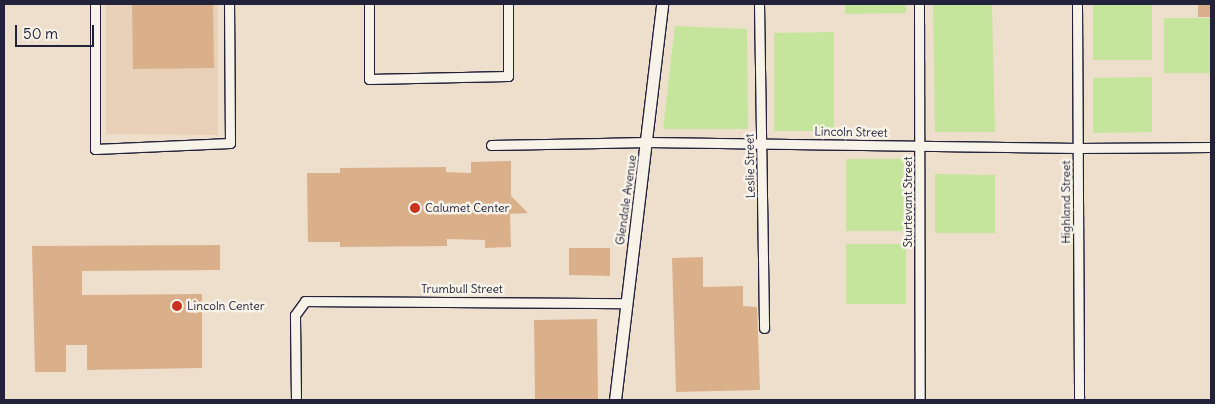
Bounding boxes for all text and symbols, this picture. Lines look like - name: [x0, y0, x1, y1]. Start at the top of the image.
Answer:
- scale bar: [18, 15, 96, 47]
- text: 50 m: [23, 24, 58, 43]
- street label: Lincoln Street: [814, 124, 888, 140]
- street label: Leslie Street: [742, 133, 758, 199]
- street label: Glendale Avenue: [613, 154, 639, 246]
- street label: Sturtevant Street: [901, 156, 915, 248]
- street label: Highland Street: [1059, 160, 1073, 244]
- place label: Calumet Center: [425, 201, 509, 215]
- marker: Calumet Center: [409, 202, 421, 214]
- street label: Trumbull Street: [421, 282, 503, 296]
- place label: Lincoln Center: [187, 299, 265, 313]
- marker: Lincoln Center: [171, 300, 183, 312]

